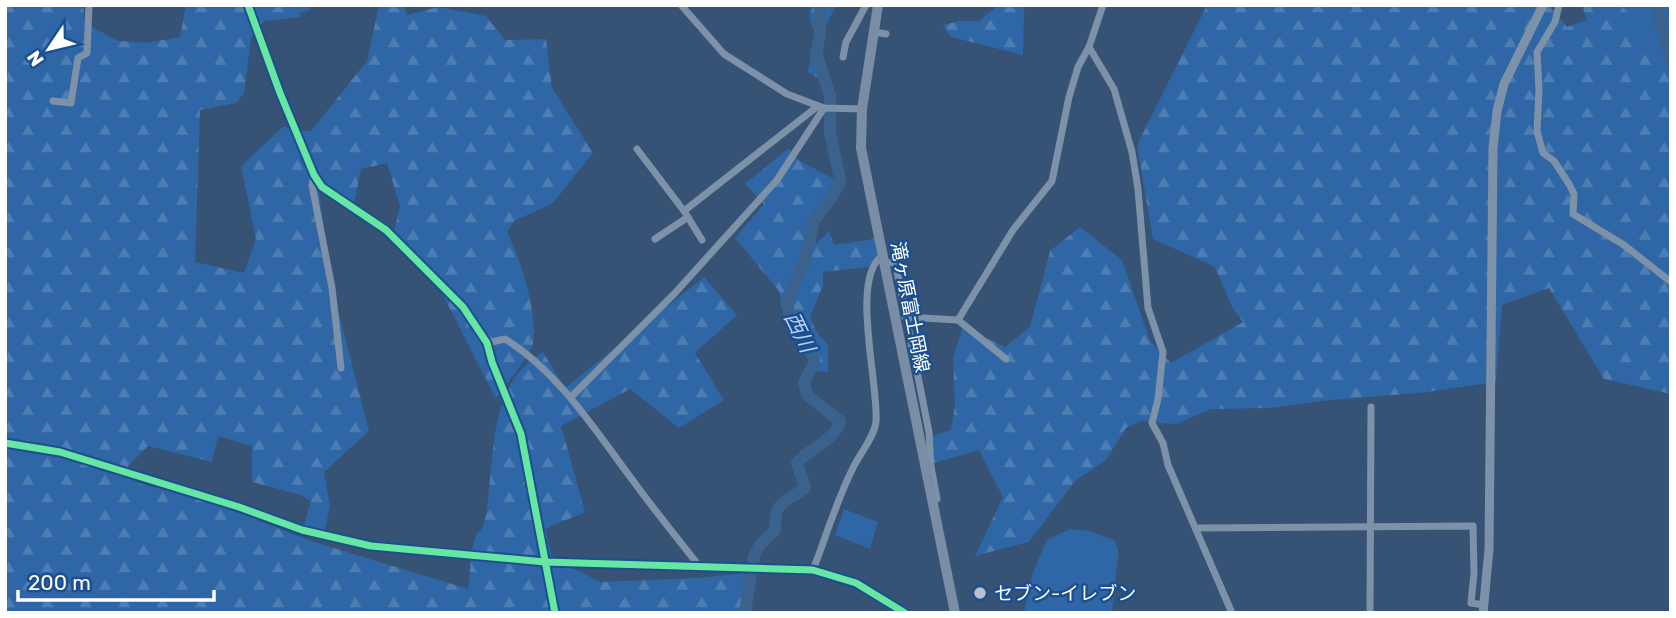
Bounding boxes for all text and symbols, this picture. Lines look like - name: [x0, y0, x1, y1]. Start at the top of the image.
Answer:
- north arrow: [14, 14, 84, 84]
- text: N: [22, 46, 49, 71]
- street label: 滝ヶ原富士岡線: [886, 240, 934, 374]
- water label: 西川: [780, 308, 821, 358]
- scale bar: [18, 558, 214, 602]
- text: 200 m: [28, 570, 91, 595]
- place label: セブン-イレブン: [994, 582, 1136, 605]
- marker: セブン-イレブン: [972, 585, 988, 601]

